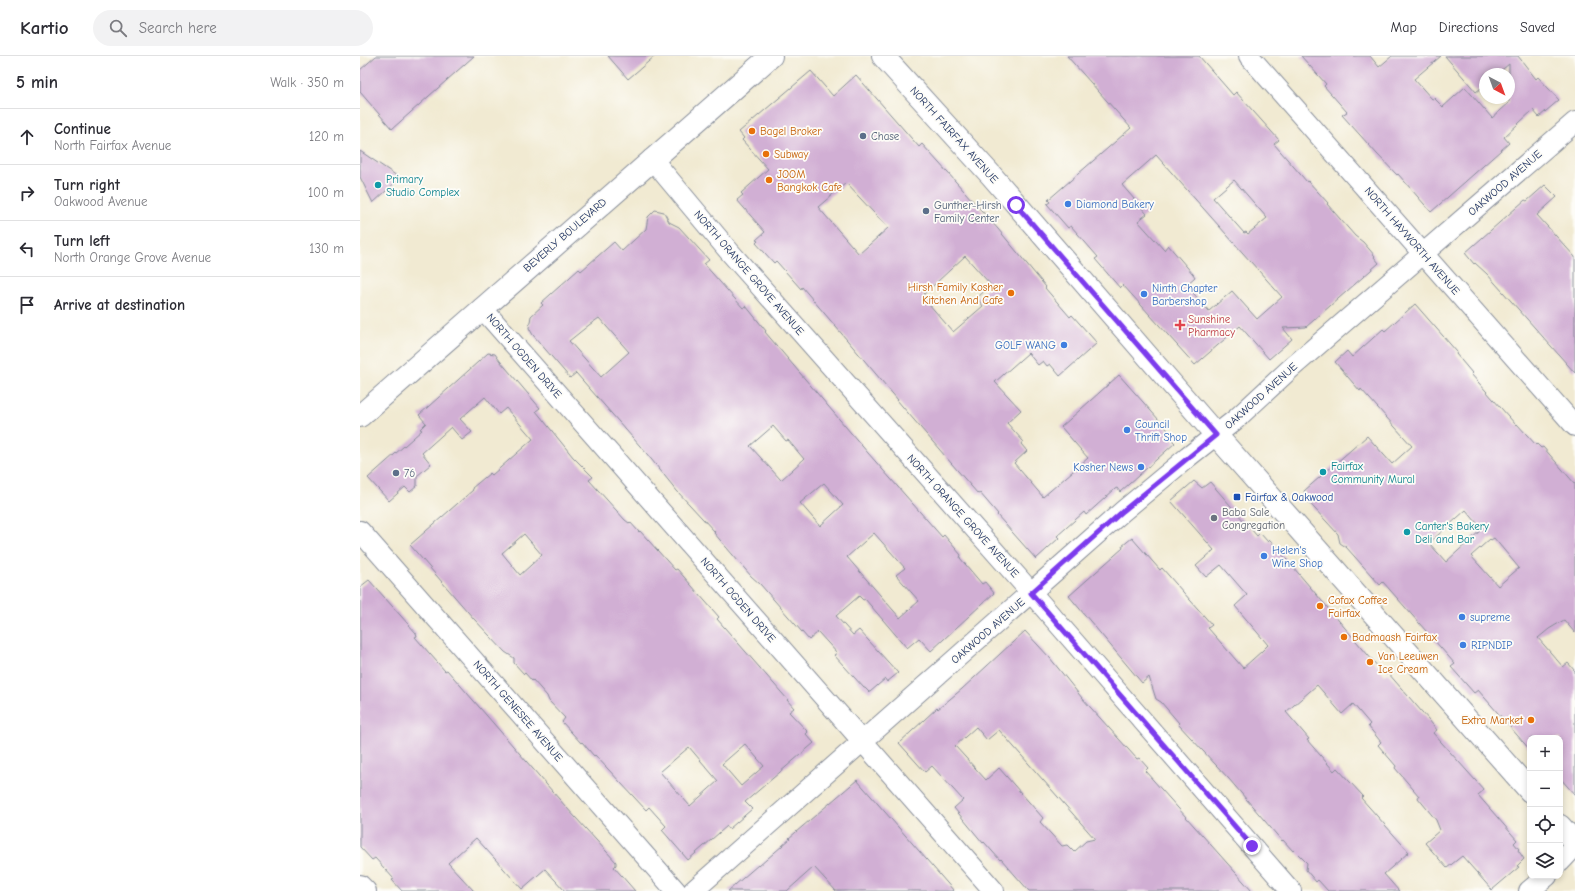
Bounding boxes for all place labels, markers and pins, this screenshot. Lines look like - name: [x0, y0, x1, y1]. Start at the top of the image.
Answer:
- place label: Bagel Broker: [760, 125, 822, 138]
- marker: Bagel Broker: [747, 126, 757, 136]
- place label: Chase: [871, 130, 900, 143]
- marker: Chase: [858, 131, 868, 141]
- place label: Subway: [774, 148, 809, 161]
- marker: Subway: [761, 149, 771, 159]
- place label: JOOM Bangkok Cafe: [777, 168, 843, 194]
- place label: Primary Studio Complex: [386, 173, 460, 199]
- marker: JOOM Bangkok Cafe: [764, 175, 774, 185]
- marker: Primary Studio Complex: [373, 180, 383, 190]
- place label: Diamond Bakery: [1076, 198, 1154, 211]
- place label: Gunther-Hirsh Family Center: [934, 199, 1002, 225]
- marker: Diamond Bakery: [1063, 199, 1073, 209]
- marker: Gunther-Hirsh Family Center: [921, 206, 931, 216]
- place label: Hirsh Family Kosher Kitchen And Cafe: [908, 281, 1004, 307]
- place label: Ninth Chapter Barbershop: [1152, 282, 1218, 308]
- marker: Hirsh Family Kosher Kitchen And Cafe: [1006, 288, 1016, 298]
- marker: Ninth Chapter Barbershop: [1139, 289, 1149, 299]
- place label: Sunshine Pharmacy: [1188, 313, 1235, 339]
- marker: Sunshine Pharmacy: [1175, 320, 1185, 330]
- place label: GOLF WANG: [995, 339, 1056, 352]
- marker: GOLF WANG: [1059, 340, 1069, 350]
- place label: Council Thrift Shop: [1135, 418, 1187, 444]
- marker: Council Thrift Shop: [1122, 425, 1132, 435]
- place label: Fairfax Community Mural: [1331, 460, 1415, 486]
- place label: Kosher News: [1073, 461, 1133, 474]
- marker: Kosher News: [1136, 462, 1146, 472]
- place label: 76: [404, 467, 415, 480]
- marker: Fairfax Community Mural: [1318, 467, 1328, 477]
- marker: 76: [391, 468, 401, 478]
- place label: Fairfax & Oakwood: [1245, 491, 1334, 504]
- marker: Fairfax & Oakwood: [1232, 492, 1242, 502]
- place label: Baba Sale Congregation: [1222, 506, 1285, 532]
- marker: Baba Sale Congregation: [1209, 513, 1219, 523]
- place label: Canter's Bakery Deli and Bar: [1415, 520, 1489, 546]
- marker: Canter's Bakery Deli and Bar: [1402, 527, 1412, 537]
- place label: Helen's Wine Shop: [1272, 544, 1323, 570]
- marker: Helen's Wine Shop: [1259, 551, 1269, 561]
- place label: Cofax Coffee Fairfax: [1328, 594, 1388, 620]
- marker: Cofax Coffee Fairfax: [1315, 601, 1325, 611]
- place label: supreme: [1470, 611, 1511, 624]
- marker: supreme: [1457, 612, 1467, 622]
- place label: Badmaash Fairfax: [1352, 631, 1438, 644]
- marker: Badmaash Fairfax: [1339, 632, 1349, 642]
- place label: RIPNDIP: [1471, 639, 1512, 652]
- marker: RIPNDIP: [1458, 640, 1468, 650]
- place label: Van Leeuwen Ice Cream: [1378, 650, 1439, 676]
- marker: Van Leeuwen Ice Cream: [1365, 657, 1375, 667]
- place label: Extra Market: [1461, 714, 1524, 727]
- marker: Extra Market: [1526, 715, 1536, 725]

